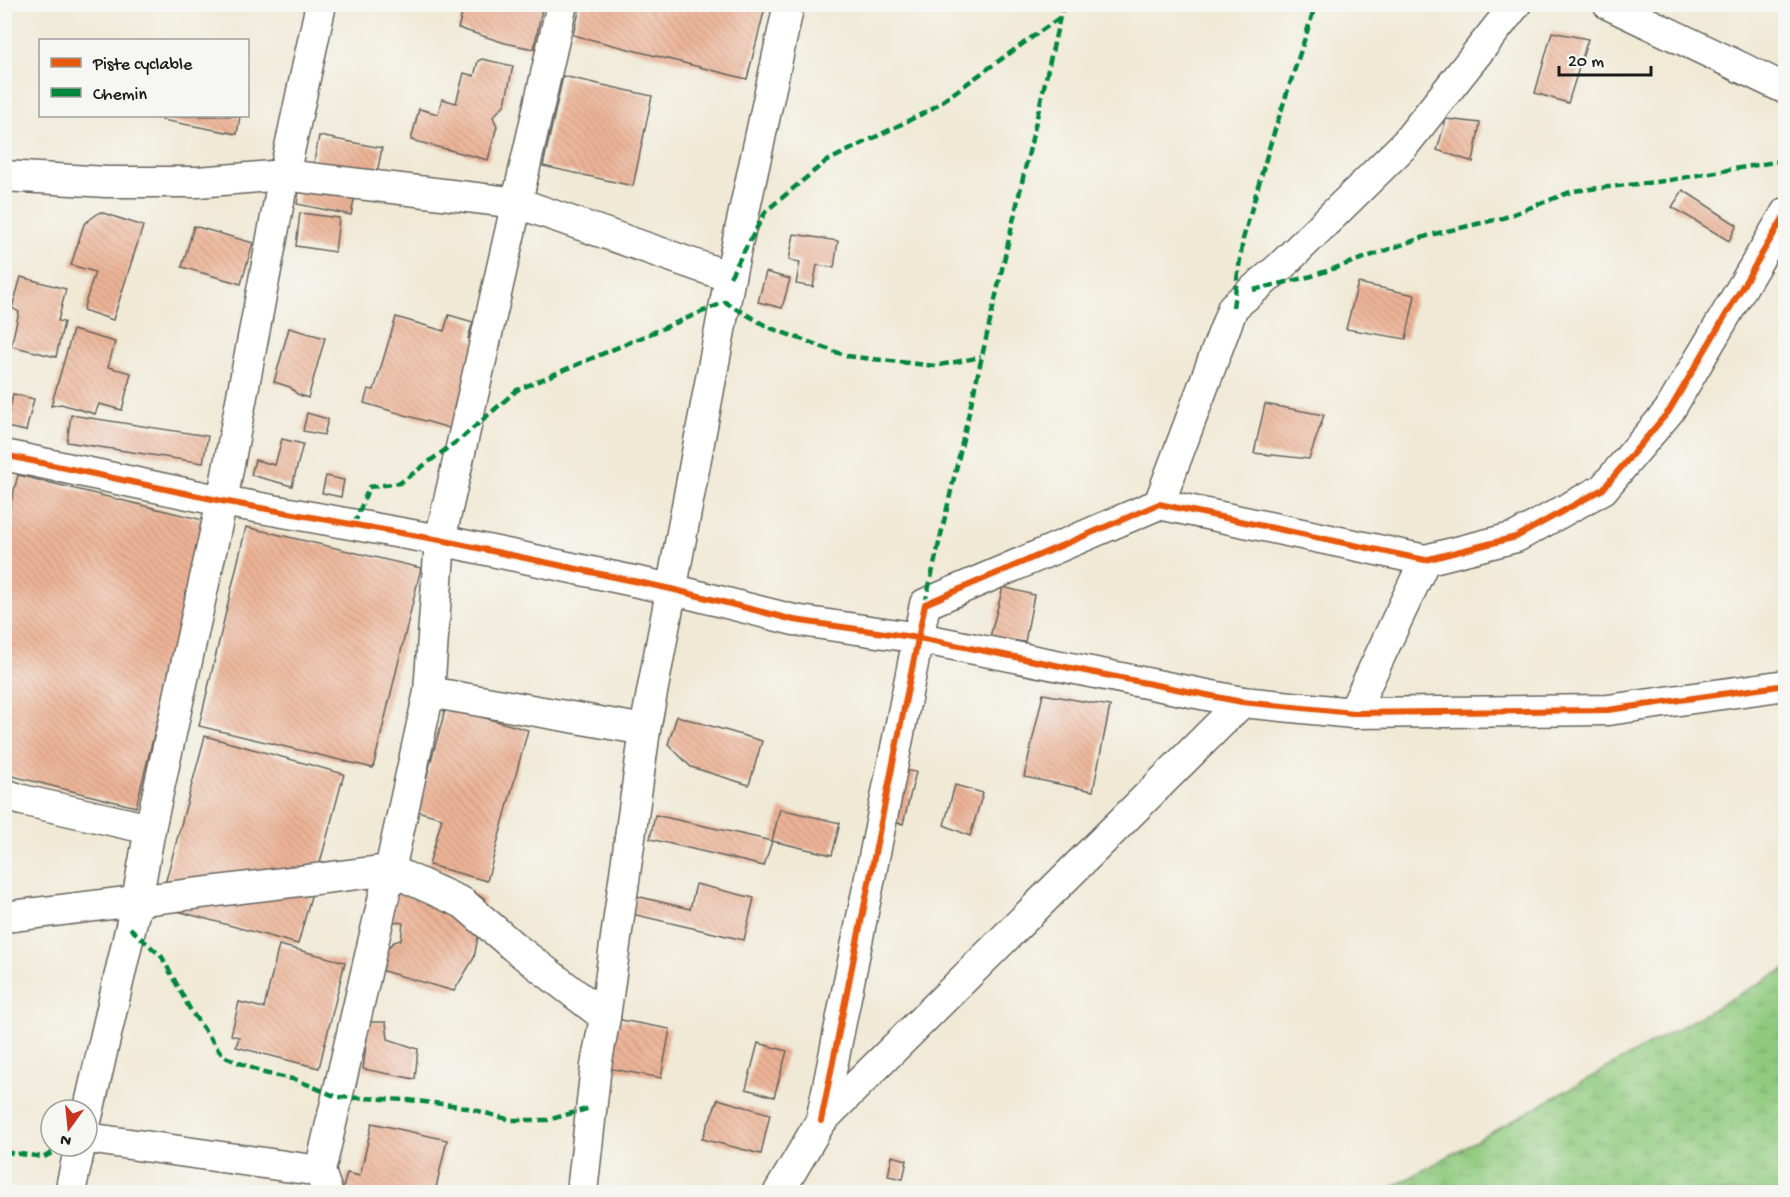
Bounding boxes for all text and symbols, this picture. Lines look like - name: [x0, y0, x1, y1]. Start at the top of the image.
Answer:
- legend: [39, 39, 249, 117]
- scale bar: [1559, 39, 1650, 77]
- text: 20 m: [1568, 52, 1604, 73]
- text: Piste cyclable: [92, 55, 193, 76]
- text: Chemin: [93, 85, 147, 106]
- north arrow: [39, 1098, 99, 1158]
- text: N: [58, 1128, 74, 1150]

